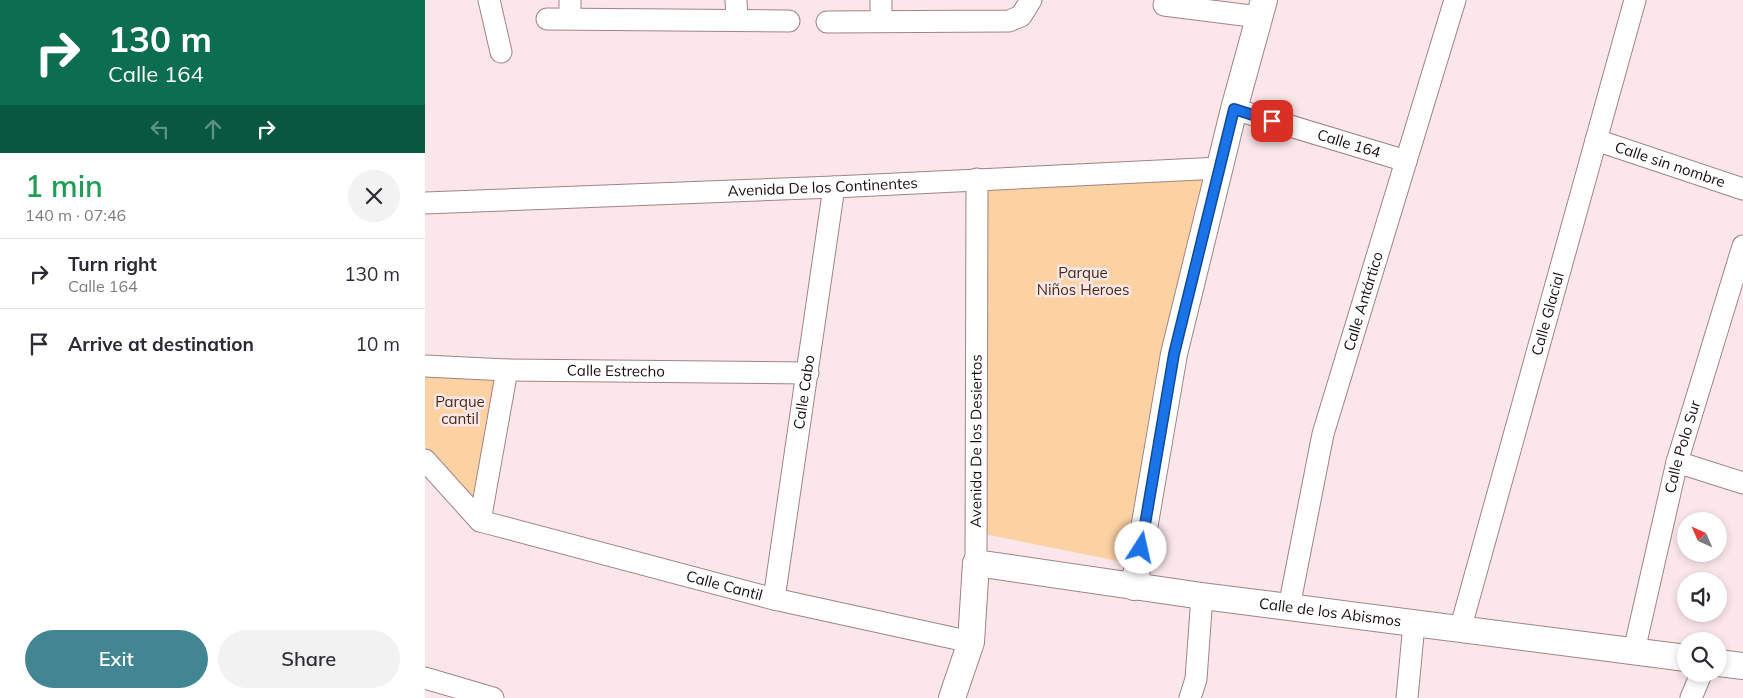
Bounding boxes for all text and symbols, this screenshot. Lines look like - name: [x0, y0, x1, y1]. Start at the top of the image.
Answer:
- text: 130 m: [108, 17, 212, 61]
- icon: right: [25, 20, 90, 85]
- text: Calle 164: [108, 60, 204, 88]
- pin: [1251, 100, 1293, 142]
- icon: arrive: [1258, 107, 1286, 135]
- icon: left: [146, 115, 174, 143]
- icon: ahead: [199, 115, 227, 143]
- icon: right: [252, 115, 280, 143]
- street label: Calle 164: [1315, 125, 1383, 162]
- street label: Calle sin nombre: [1613, 137, 1728, 191]
- text: 1 min: [25, 167, 103, 205]
- button: close: [348, 170, 400, 222]
- street label: Avenida De los Continentes: [727, 173, 918, 200]
- text: 140 m · 07:46: [25, 205, 126, 225]
- street label: Calle Antártico: [1339, 249, 1387, 353]
- text: Turn right: [68, 252, 157, 276]
- icon: right: [25, 260, 53, 288]
- text: 130 m: [344, 262, 400, 286]
- park label: Parque Niños Heroes: [1037, 263, 1129, 299]
- street label: Calle Glacial: [1527, 270, 1568, 358]
- text: Calle 164: [68, 276, 138, 296]
- icon: arrive: [25, 330, 53, 358]
- text: Arrive at destination: [68, 332, 254, 356]
- text: 10 m: [356, 332, 400, 356]
- street label: Calle Cabo: [789, 354, 818, 431]
- street label: Avenida De los Desiertos: [966, 354, 986, 528]
- street label: Calle Estrecho: [567, 361, 665, 381]
- park label: Parque cantil: [435, 392, 485, 428]
- street label: Calle Polo Sur: [1660, 397, 1704, 495]
- north arrow: [1677, 512, 1727, 562]
- map controls: [1677, 512, 1727, 682]
- position arrow: [1114, 521, 1166, 573]
- street label: Calle Cantil: [684, 566, 765, 605]
- button: sound: [1677, 572, 1727, 622]
- street label: Calle de los Abismos: [1258, 593, 1403, 630]
- button: Exit: [25, 630, 208, 688]
- button: Share: [218, 630, 400, 688]
- button: search: [1677, 632, 1727, 682]

